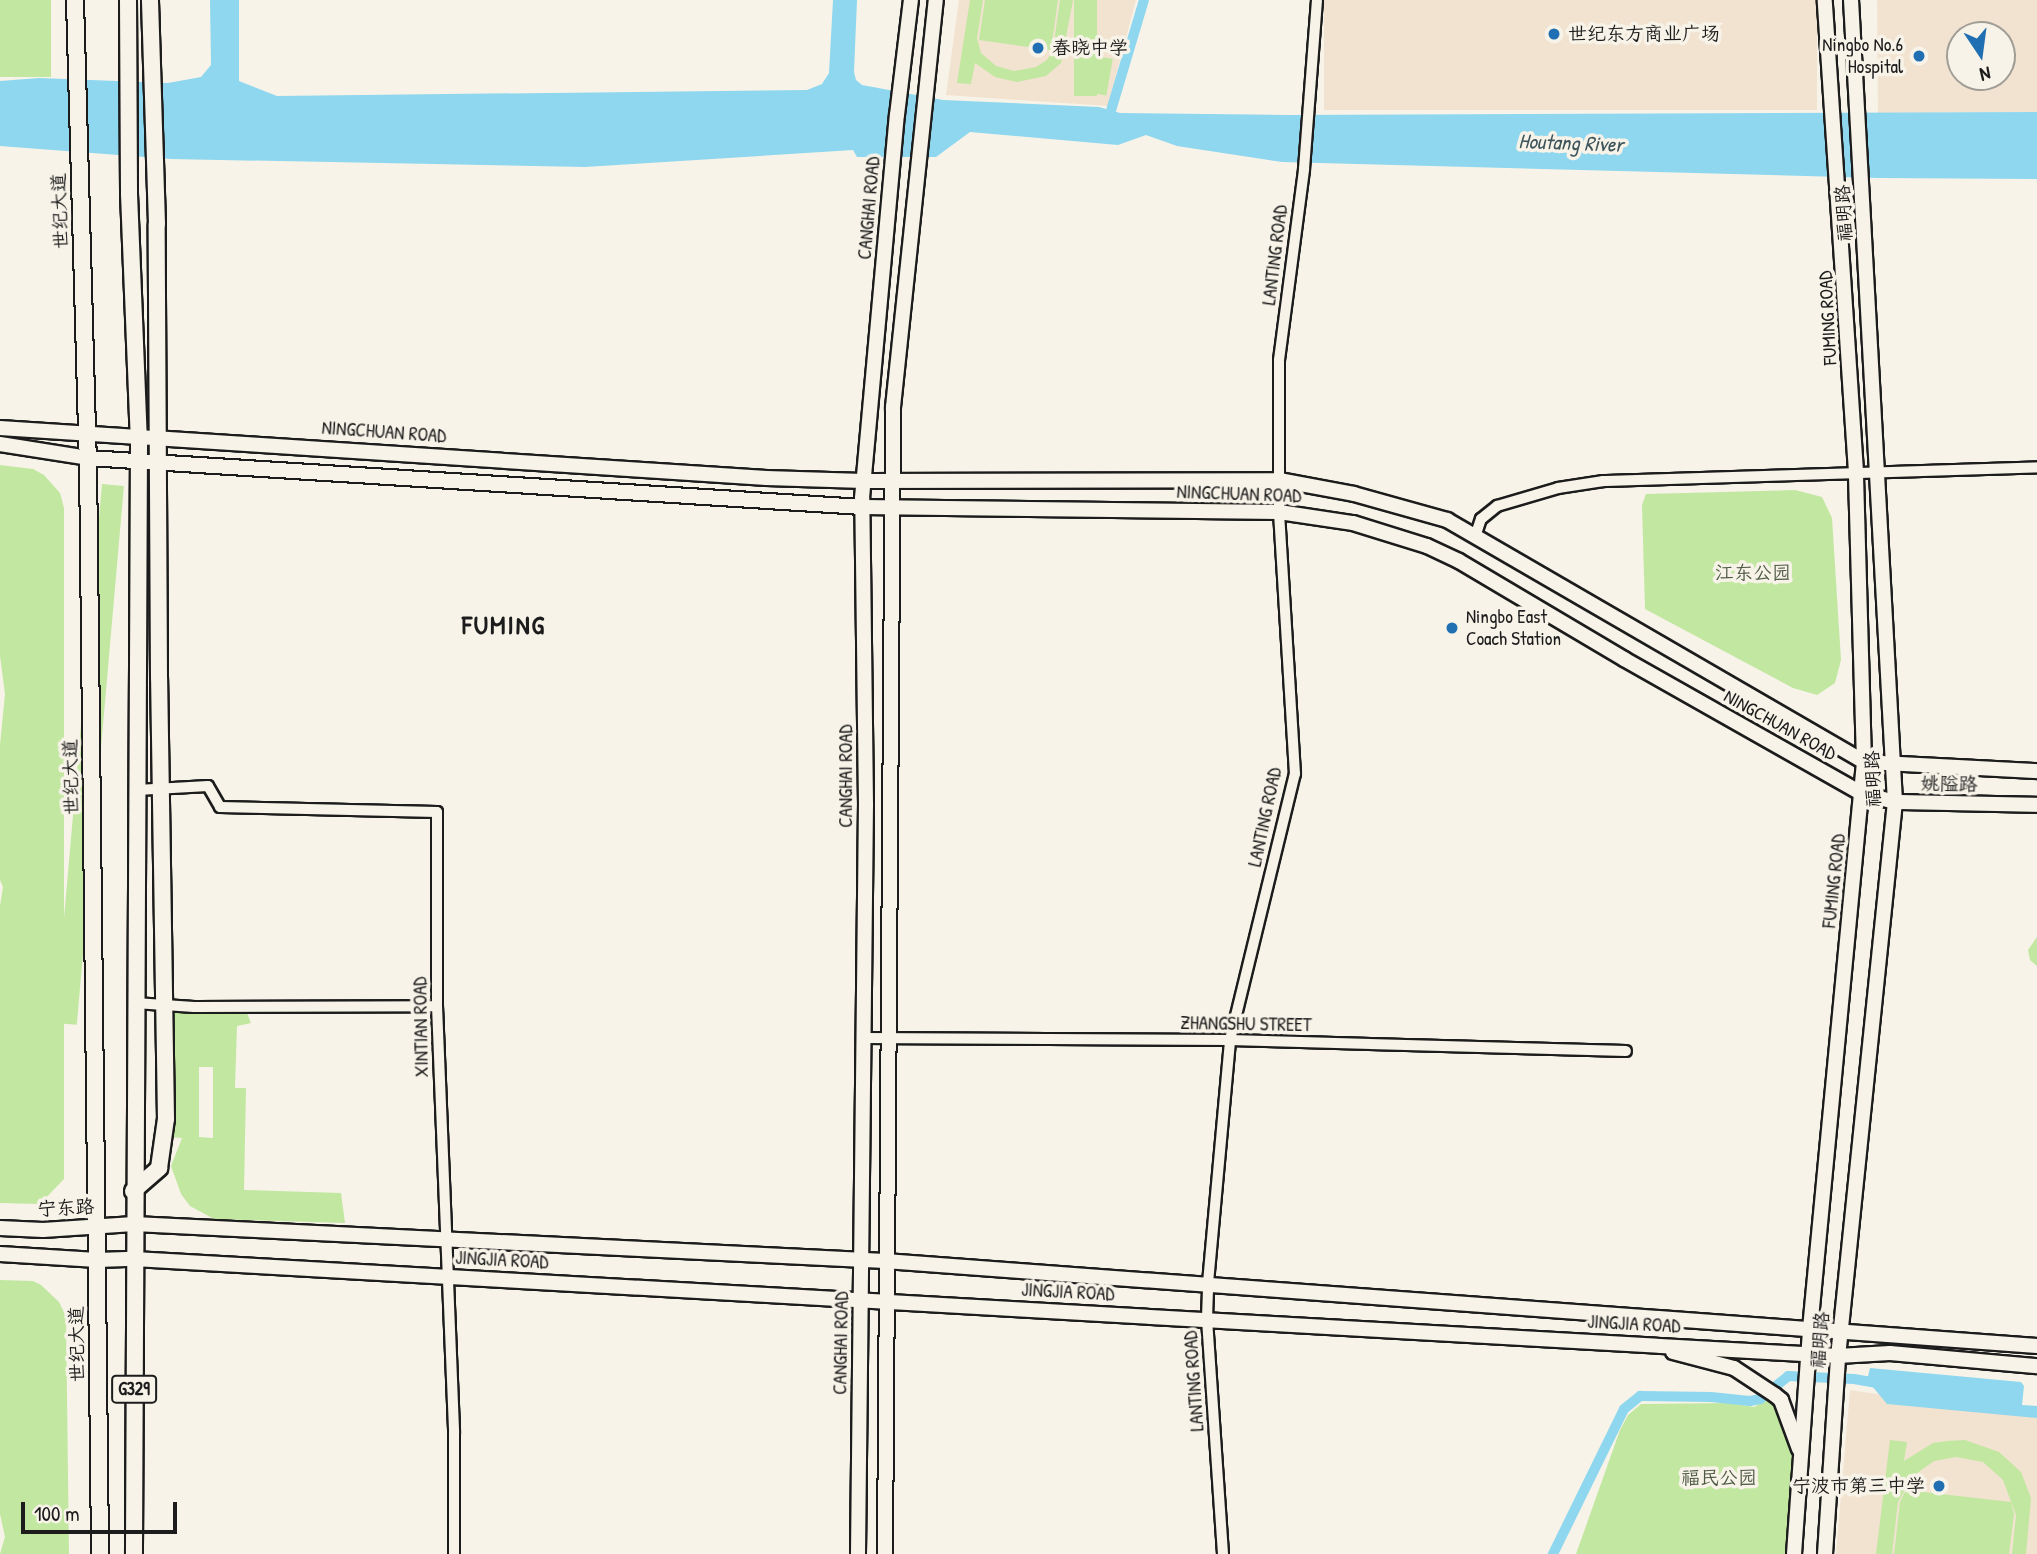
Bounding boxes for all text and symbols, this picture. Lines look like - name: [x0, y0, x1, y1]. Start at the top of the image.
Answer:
- north arrow: [1946, 21, 2016, 91]
- place label: 世纪东方商业广场: [1568, 23, 1720, 45]
- marker: 世纪东方商业广场: [1546, 26, 1562, 42]
- place label: Ningbo No.6 Hospital: [1822, 34, 1903, 78]
- place label: 春晓中学: [1052, 37, 1128, 59]
- marker: 春晓中学: [1030, 40, 1046, 56]
- marker: Ningbo No.6 Hospital: [1909, 46, 1929, 66]
- text: N: [1977, 61, 1993, 88]
- water label: Houtang River: [1518, 129, 1624, 157]
- street label: CANGHAI ROAD: [853, 156, 885, 260]
- street label: 世纪大道: [47, 173, 73, 249]
- street label: 福明路: [1831, 184, 1857, 242]
- street label: LANTING ROAD: [1258, 204, 1292, 306]
- street label: FUMING ROAD: [1814, 270, 1842, 366]
- street label: NINGCHUAN ROAD: [321, 416, 447, 448]
- street label: NINGCHUAN ROAD: [1176, 480, 1302, 508]
- park label: 江东公园: [1715, 562, 1791, 584]
- place label: Ningbo East Coach Station: [1466, 606, 1561, 650]
- district label: FUMING: [463, 609, 545, 641]
- marker: Ningbo East Coach Station: [1444, 620, 1460, 636]
- street label: NINGCHUAN ROAD: [1720, 685, 1840, 765]
- street label: CANGHAI ROAD: [835, 724, 857, 828]
- street label: 世纪大道: [59, 739, 83, 815]
- street label: 福明路: [1861, 750, 1885, 808]
- street label: LANTING ROAD: [1243, 765, 1287, 869]
- street label: 姚隘路: [1920, 772, 1978, 796]
- street label: FUMING ROAD: [1818, 833, 1850, 929]
- street label: XINTIAN ROAD: [409, 977, 433, 1077]
- street label: ZHANGSHU STREET: [1180, 1011, 1312, 1037]
- street label: 宁东路: [37, 1195, 95, 1221]
- street label: JINGJIA ROAD: [455, 1246, 549, 1274]
- street label: JINGJIA ROAD: [1021, 1278, 1115, 1306]
- street label: CANGHAI ROAD: [829, 1291, 853, 1395]
- street label: 世纪大道: [65, 1306, 89, 1382]
- street label: JINGJIA ROAD: [1587, 1310, 1681, 1338]
- street label: 福明路: [1806, 1311, 1834, 1369]
- street label: LANTING ROAD: [1179, 1330, 1209, 1432]
- road number: G329: [110, 1374, 158, 1404]
- park label: 福民公园: [1681, 1467, 1757, 1489]
- place label: 宁波市第三中学: [1792, 1475, 1925, 1497]
- marker: 宁波市第三中学: [1931, 1478, 1947, 1494]
- scale bar: [24, 1488, 180, 1532]
- text: 100 m: [34, 1499, 80, 1528]

